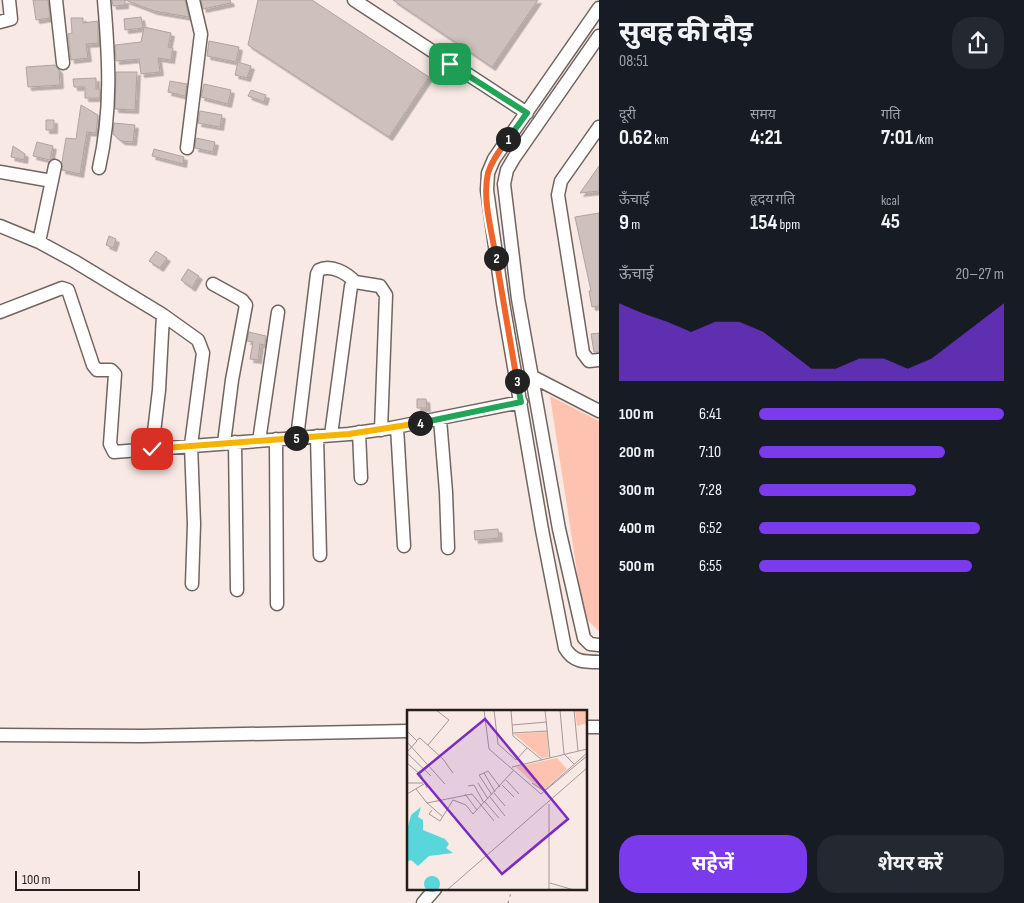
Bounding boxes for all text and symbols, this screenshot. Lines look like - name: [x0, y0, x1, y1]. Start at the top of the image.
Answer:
- text: सुबह की दौड़: [619, 16, 753, 49]
- button: share: [952, 17, 1004, 69]
- pin: [429, 43, 471, 85]
- icon: arrive: [436, 50, 464, 78]
- text: 08:51: [619, 52, 648, 71]
- text: दूरी: [619, 106, 636, 123]
- text: समय: [750, 106, 776, 123]
- text: गति: [881, 106, 901, 123]
- text: 0.62: [619, 125, 652, 150]
- text: 4:21: [750, 125, 782, 150]
- text: 7:01: [881, 125, 913, 150]
- pin: 1: [496, 126, 520, 152]
- text: 1: [506, 131, 511, 148]
- text: km: [652, 131, 669, 148]
- text: /km: [913, 131, 933, 148]
- text: ऊँचाई: [619, 191, 649, 208]
- text: हृदय गति: [750, 191, 795, 208]
- text: kcal: [881, 192, 900, 209]
- text: 45: [881, 209, 900, 234]
- text: 9: [619, 210, 629, 235]
- text: 154: [750, 210, 777, 235]
- text: m: [629, 216, 640, 233]
- text: bpm: [777, 216, 800, 233]
- pin: 2: [484, 246, 508, 270]
- text: 2: [493, 250, 500, 267]
- text: ऊँचाई: [619, 265, 654, 284]
- text: 20–27 m: [956, 265, 1004, 284]
- pin: 3: [504, 368, 530, 394]
- text: 3: [514, 373, 521, 390]
- text: 100 m: [619, 405, 654, 424]
- text: 6:41: [699, 405, 721, 424]
- pin: 4: [408, 410, 432, 436]
- text: 4: [417, 415, 424, 432]
- pin: 5: [284, 426, 308, 450]
- pin: [131, 428, 173, 470]
- text: 5: [293, 430, 300, 447]
- icon: check: [138, 435, 166, 463]
- text: 200 m: [619, 443, 654, 462]
- text: 7:10: [699, 443, 721, 462]
- text: 300 m: [619, 481, 655, 500]
- text: 7:28: [699, 481, 722, 500]
- text: 400 m: [619, 519, 655, 538]
- text: 6:52: [699, 519, 722, 538]
- text: 500 m: [619, 557, 654, 576]
- text: 6:55: [699, 557, 722, 576]
- inset map: [407, 710, 586, 890]
- button: सहेजें: [619, 835, 807, 893]
- button: शेयर करें: [817, 835, 1004, 893]
- scale bar: [15, 868, 140, 891]
- text: 100 m: [22, 871, 51, 888]

